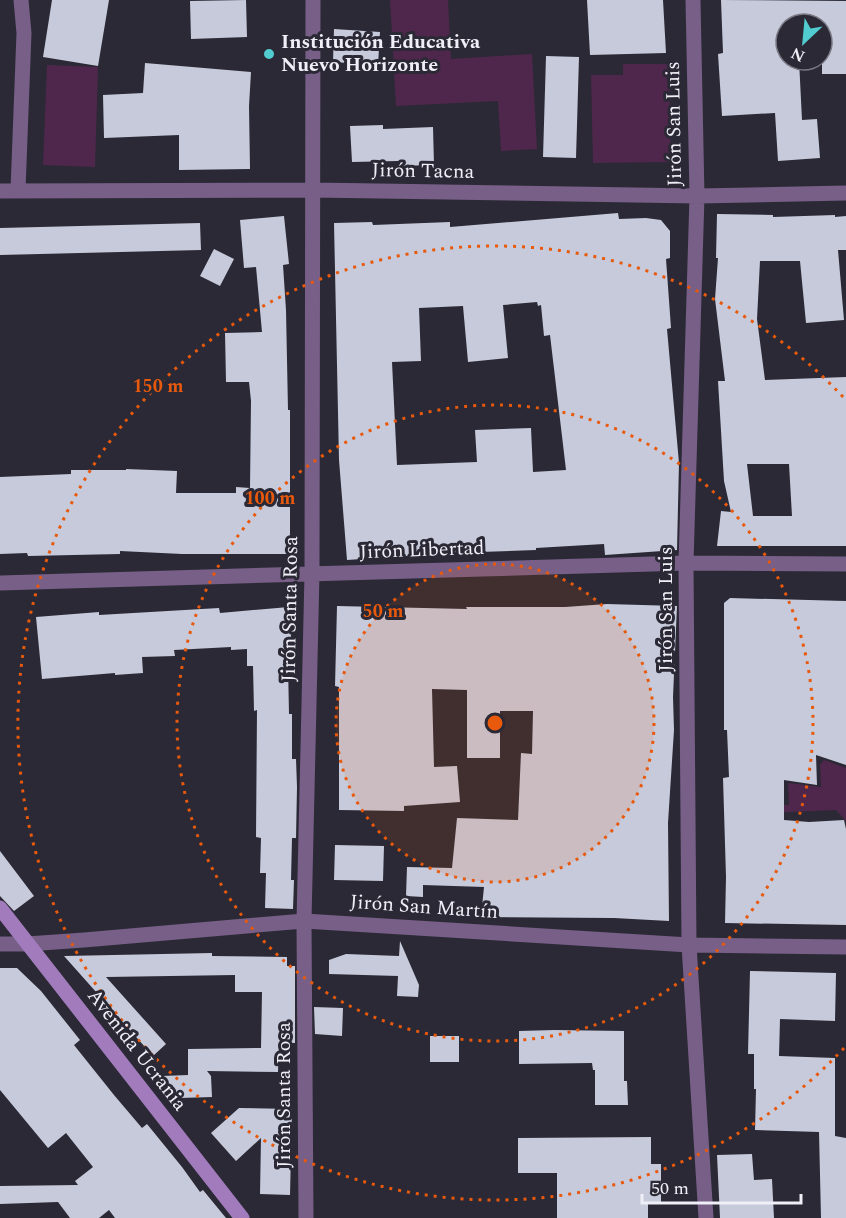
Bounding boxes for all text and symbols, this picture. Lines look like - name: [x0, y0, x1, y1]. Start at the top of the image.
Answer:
- north arrow: [774, 12, 834, 72]
- place label: Institución Educativa Nuevo Horizonte: [281, 27, 481, 80]
- text: N: [787, 41, 809, 68]
- marker: Institución Educativa Nuevo Horizonte: [262, 47, 276, 61]
- street label: Jirón San Luis: [658, 61, 690, 187]
- street label: Jirón Tacna: [371, 155, 475, 187]
- text: 150 m: [132, 373, 184, 400]
- text: 100 m: [244, 485, 296, 512]
- street label: Jirón Libertad: [359, 533, 485, 567]
- street label: Jirón Santa Rosa: [274, 536, 306, 682]
- street label: Jirón San Luis: [651, 546, 681, 672]
- text: 50 m: [363, 598, 403, 625]
- centre of rings: [485, 713, 505, 733]
- street label: Jirón San Martín: [349, 887, 499, 927]
- street label: Avenida Ucrania: [80, 982, 195, 1118]
- street label: Jirón Santa Rosa: [269, 1022, 299, 1168]
- scale bar: [642, 1167, 801, 1205]
- text: 50 m: [651, 1175, 689, 1202]

